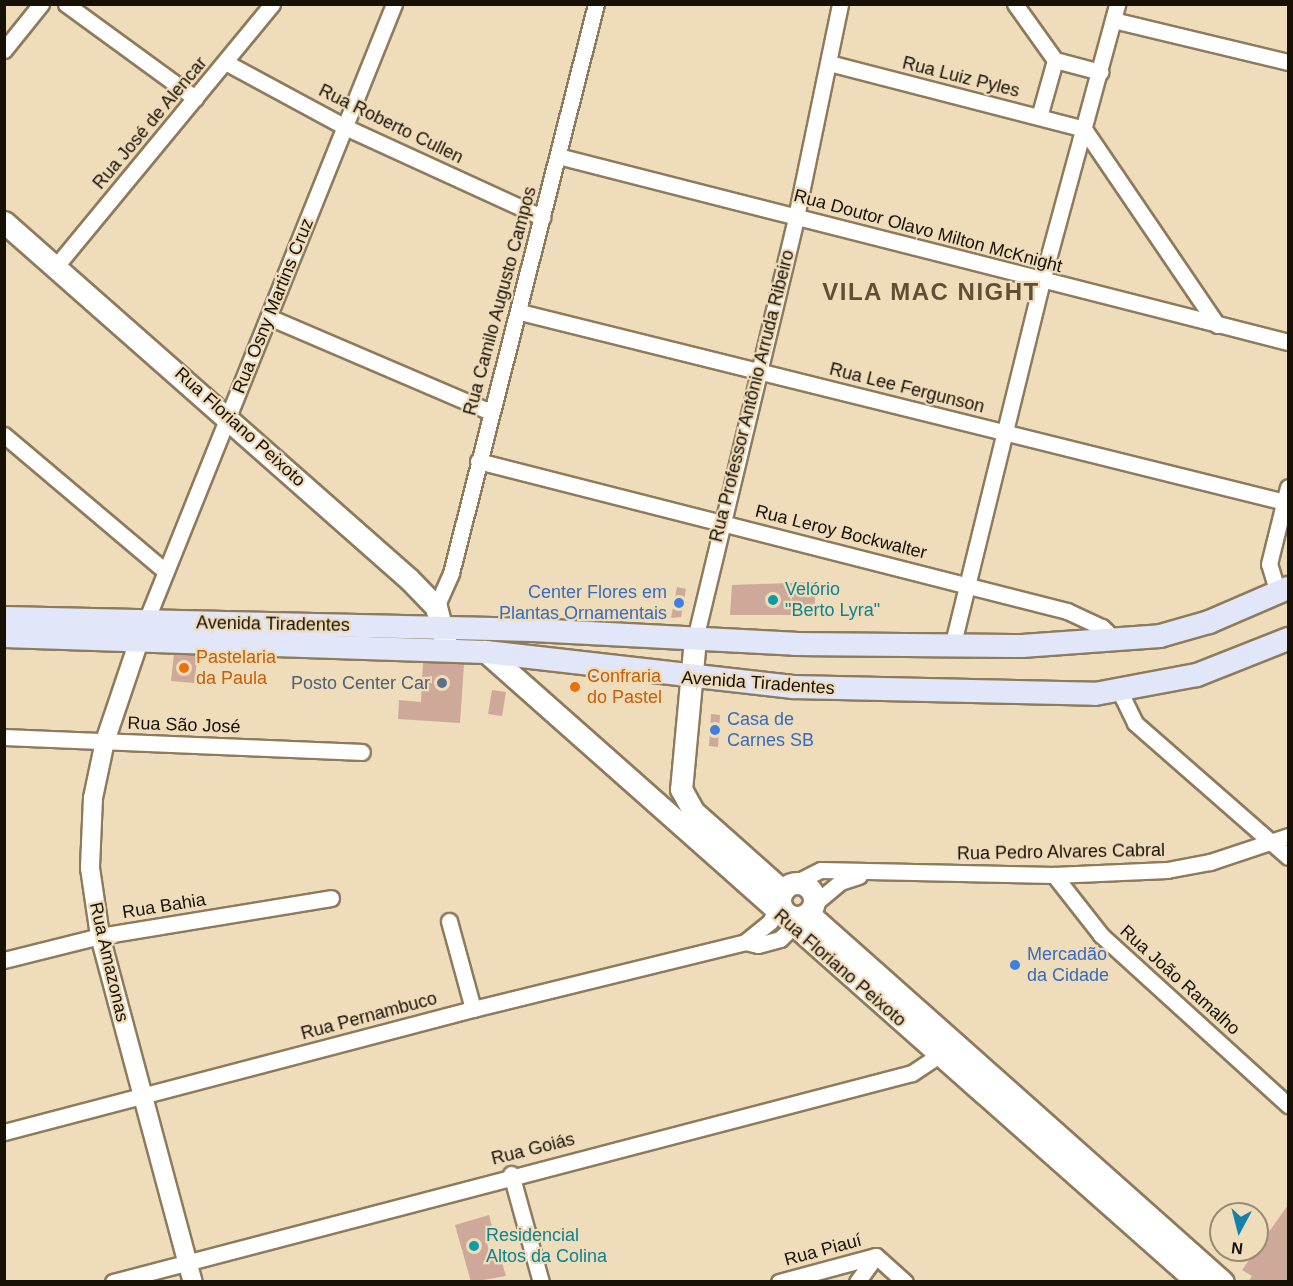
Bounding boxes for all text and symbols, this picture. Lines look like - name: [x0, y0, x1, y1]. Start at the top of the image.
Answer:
- street label: Rua José de Alencar: [88, 52, 212, 194]
- street label: Rua Luiz Pyles: [900, 52, 1022, 102]
- street label: Rua Roberto Cullen: [315, 80, 467, 168]
- street label: Rua Camilo Augusto Campos: [459, 184, 541, 418]
- street label: Rua Doutor Olavo Milton McKnight: [791, 185, 1065, 277]
- street label: Rua Osny Martins Cruz: [228, 215, 318, 397]
- street label: Rua Professor Antônio Arruda Ribeiro: [705, 247, 799, 545]
- district label: VILA MAC NIGHT: [822, 278, 1040, 306]
- street label: Rua Lee Fergunson: [827, 358, 987, 418]
- street label: Rua Floriano Peixoto: [170, 363, 310, 491]
- street label: Rua Leroy Bockwalter: [753, 500, 929, 564]
- place label: Velório "Berto Lyra": [785, 579, 880, 622]
- place label: Center Flores em Plantas Ornamentais: [499, 582, 667, 624]
- marker: Velório "Berto Lyra": [766, 593, 780, 607]
- marker: Center Flores em Plantas Ornamentais: [672, 596, 686, 610]
- street label: Avenida Tiradentes: [196, 612, 350, 636]
- place label: Pastelaria da Paula: [196, 647, 276, 690]
- marker: Pastelaria da Paula: [177, 661, 191, 675]
- place label: Confraria do Pastel: [587, 666, 662, 708]
- street label: Avenida Tiradentes: [680, 667, 836, 699]
- place label: Posto Center Car: [291, 672, 430, 694]
- marker: Posto Center Car: [435, 676, 449, 690]
- marker: Confraria do Pastel: [568, 680, 582, 694]
- place label: Casa de Carnes SB: [727, 709, 814, 752]
- street label: Rua São José: [127, 712, 241, 738]
- marker: Casa de Carnes SB: [708, 723, 722, 737]
- street label: Rua Pedro Alvares Cabral: [956, 839, 1166, 865]
- street label: Rua Bahia: [121, 889, 207, 923]
- street label: Rua Amazonas: [85, 900, 133, 1024]
- street label: Rua Floriano Peixoto: [769, 905, 911, 1031]
- street label: Rua João Ramalho: [1116, 920, 1244, 1040]
- place label: Mercadão da Cidade: [1027, 944, 1109, 986]
- marker: Mercadão da Cidade: [1008, 958, 1022, 972]
- street label: Rua Pernambuco: [299, 987, 439, 1045]
- street label: Rua Goiás: [489, 1128, 577, 1170]
- north arrow: [1209, 1202, 1269, 1262]
- place label: Residencial Altos da Colina: [486, 1225, 607, 1268]
- street label: Rua Piauí: [782, 1229, 864, 1271]
- marker: Residencial Altos da Colina: [467, 1239, 481, 1253]
- text: N: [1230, 1239, 1244, 1258]

